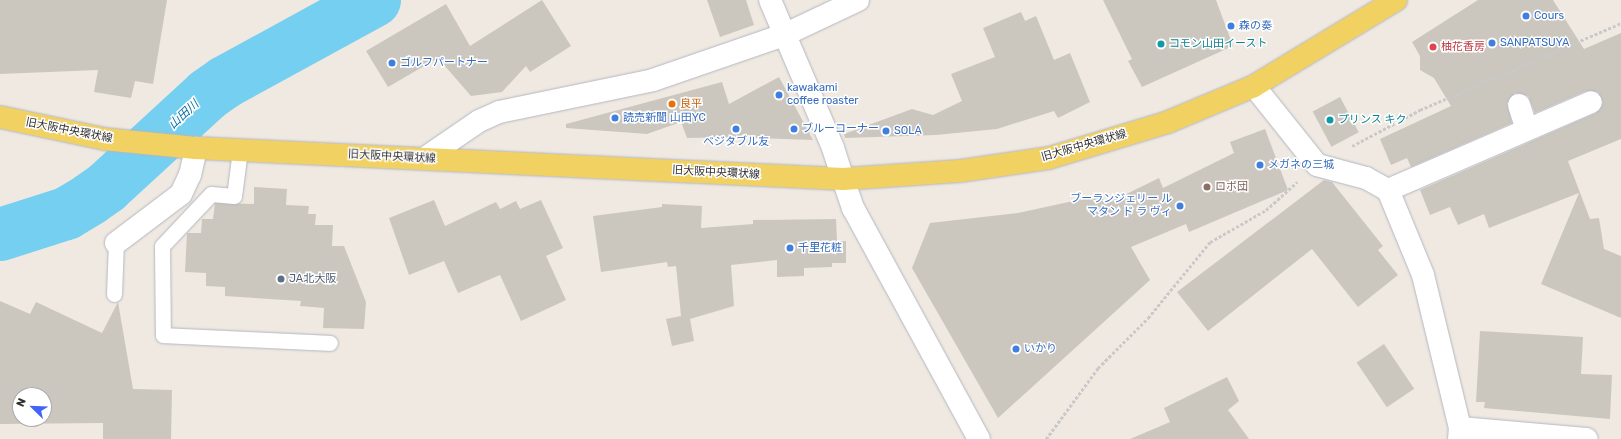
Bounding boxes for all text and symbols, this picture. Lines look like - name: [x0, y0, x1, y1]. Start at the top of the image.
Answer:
- place label: Cours: [1534, 9, 1564, 23]
- marker: Cours: [1521, 11, 1531, 21]
- place label: 森の奏: [1239, 19, 1272, 33]
- marker: 森の奏: [1226, 21, 1236, 31]
- place label: SANPATSUYA: [1500, 36, 1569, 50]
- place label: コモン山田イースト: [1169, 37, 1268, 51]
- marker: SANPATSUYA: [1487, 38, 1497, 48]
- marker: コモン山田イースト: [1156, 39, 1166, 49]
- place label: 柚花香房: [1441, 40, 1485, 54]
- marker: 柚花香房: [1428, 42, 1438, 52]
- place label: ゴルフパートナー: [400, 56, 488, 70]
- marker: ゴルフパートナー: [387, 58, 397, 68]
- place label: kawakami coffee roaster: [787, 82, 859, 108]
- marker: kawakami coffee roaster: [774, 90, 784, 100]
- water label: 山田川: [166, 97, 202, 133]
- place label: 良平: [680, 97, 702, 111]
- marker: 良平: [667, 99, 677, 109]
- place label: 読売新聞 山田YC: [623, 111, 706, 125]
- marker: 読売新聞 山田YC: [610, 113, 620, 123]
- place label: プリンス キク: [1338, 113, 1407, 127]
- marker: プリンス キク: [1325, 115, 1335, 125]
- street label: 旧大阪中央環状線: [25, 116, 113, 146]
- place label: ブルーコーナー: [802, 122, 879, 136]
- marker: ベジタブル友: [731, 124, 741, 134]
- marker: ブルーコーナー: [789, 124, 799, 134]
- place label: SOLA: [894, 124, 922, 138]
- marker: SOLA: [881, 126, 891, 136]
- street label: 旧大阪中央環状線: [1040, 128, 1128, 164]
- place label: ベジタブル友: [703, 135, 769, 149]
- street label: 旧大阪中央環状線: [348, 148, 436, 166]
- place label: メガネの三城: [1268, 158, 1334, 172]
- marker: メガネの三城: [1255, 160, 1265, 170]
- street label: 旧大阪中央環状線: [672, 164, 760, 182]
- place label: ロボ団: [1215, 180, 1248, 194]
- marker: ロボ団: [1202, 182, 1212, 192]
- place label: ブーランジェリー ル マタン ド ラ ヴィ: [1070, 193, 1172, 219]
- marker: ブーランジェリー ル マタン ド ラ ヴィ: [1175, 201, 1185, 211]
- place label: 千里花粧: [798, 241, 842, 255]
- marker: 千里花粧: [785, 243, 795, 253]
- place label: JA北大阪: [289, 272, 336, 286]
- marker: JA北大阪: [276, 274, 286, 284]
- place label: いかり: [1024, 342, 1057, 356]
- marker: いかり: [1011, 344, 1021, 354]
- north arrow: [12, 387, 52, 427]
- text: N: [14, 396, 29, 409]

